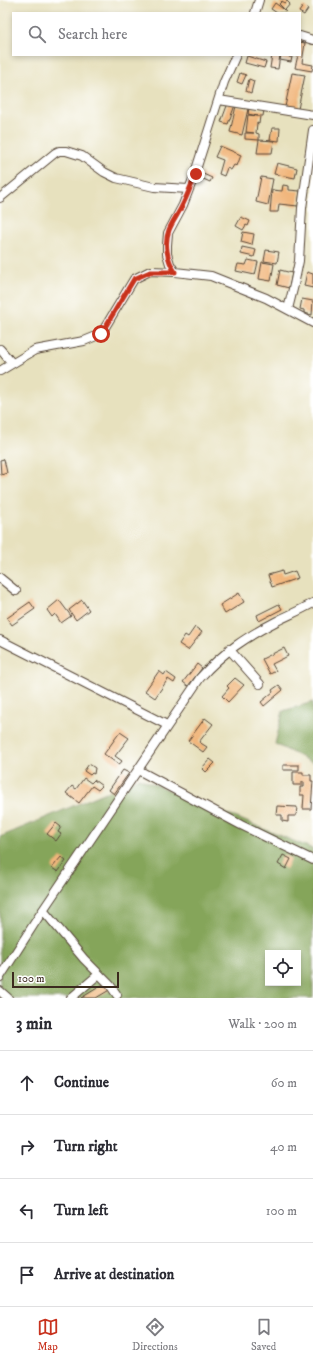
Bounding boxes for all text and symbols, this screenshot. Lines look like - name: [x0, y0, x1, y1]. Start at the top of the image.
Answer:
- search box: [12, 12, 301, 56]
- icon: search: [26, 23, 48, 45]
- text: Search here: [58, 25, 127, 44]
- route end: [187, 165, 205, 183]
- route start: [92, 325, 110, 343]
- map controls: [265, 950, 301, 986]
- button: locate: [265, 950, 301, 986]
- scale bar: [12, 970, 119, 989]
- text: 100 m: [18, 972, 44, 986]
- text: 3 min: [16, 1013, 52, 1035]
- text: Walk · 200 m: [228, 1016, 297, 1032]
- icon: ahead: [16, 1072, 38, 1094]
- text: Continue: [54, 1073, 109, 1092]
- text: 60 m: [271, 1075, 297, 1091]
- icon: right: [16, 1136, 38, 1158]
- text: Turn right: [54, 1137, 117, 1156]
- text: 40 m: [270, 1139, 297, 1155]
- icon: left: [16, 1200, 38, 1222]
- text: Turn left: [54, 1201, 108, 1220]
- text: 100 m: [266, 1203, 297, 1219]
- icon: arrive: [16, 1264, 38, 1286]
- text: Arrive at destination: [54, 1265, 174, 1284]
- tab: Map: [37, 1316, 59, 1354]
- tab: Directions: [132, 1316, 178, 1354]
- tab: Saved: [251, 1316, 276, 1354]

